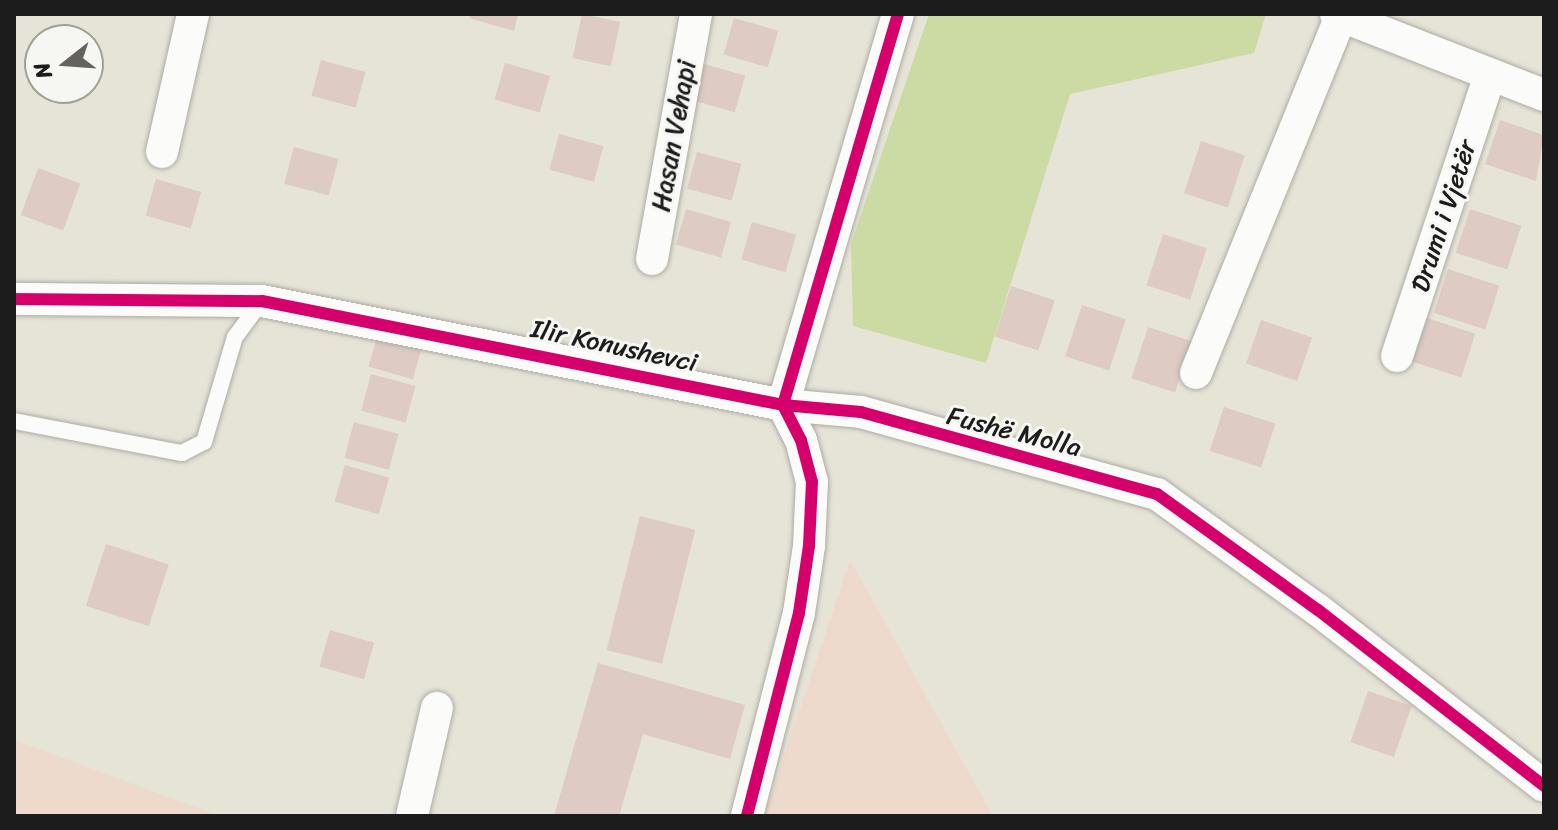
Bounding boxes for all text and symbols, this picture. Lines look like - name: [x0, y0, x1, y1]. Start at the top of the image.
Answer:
- north arrow: [24, 24, 104, 104]
- text: N: [22, 58, 63, 84]
- street label: Hasan Vehapi: [645, 59, 703, 213]
- street label: Drumi i Vjetër: [1405, 136, 1483, 296]
- street label: Ilir Konushevci: [528, 313, 700, 379]
- street label: Fushë Molla: [944, 400, 1084, 464]

